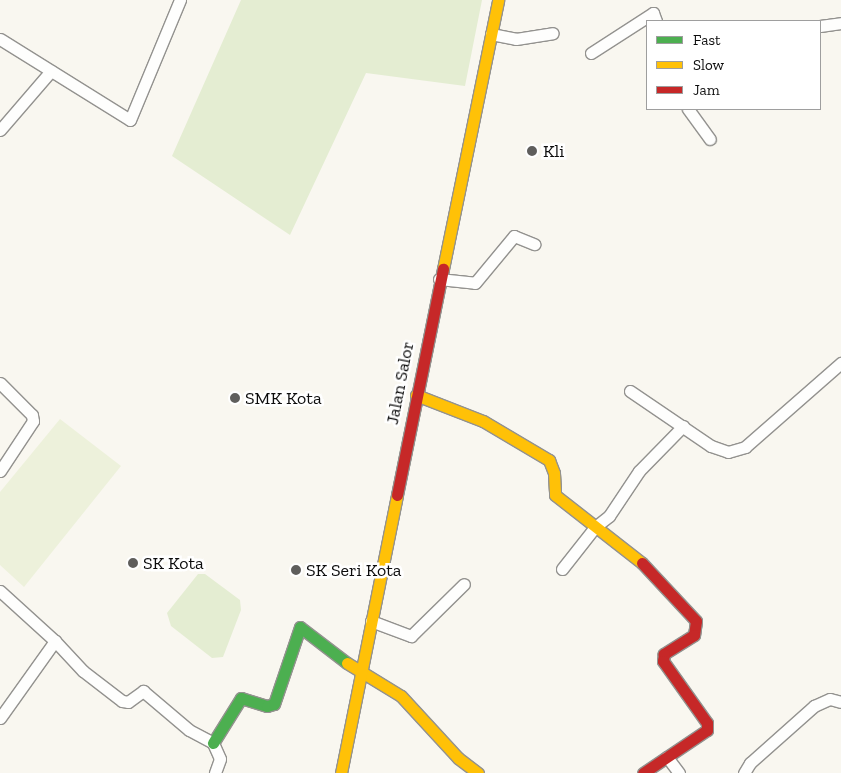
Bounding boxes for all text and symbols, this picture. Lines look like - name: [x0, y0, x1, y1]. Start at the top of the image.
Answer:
- legend: [646, 20, 821, 110]
- text: Fast: [693, 31, 721, 49]
- text: Slow: [693, 56, 724, 74]
- text: Jam: [693, 81, 720, 99]
- place label: Kli: [543, 140, 564, 162]
- marker: Kli: [525, 144, 539, 158]
- street label: Jalan Salor: [381, 340, 419, 426]
- place label: SMK Kota: [245, 387, 322, 409]
- marker: SMK Kota: [229, 392, 241, 404]
- place label: SK Kota: [143, 552, 204, 574]
- marker: SK Kota: [127, 557, 139, 569]
- place label: SK Seri Kota: [306, 559, 402, 581]
- marker: SK Seri Kota: [290, 564, 302, 576]

